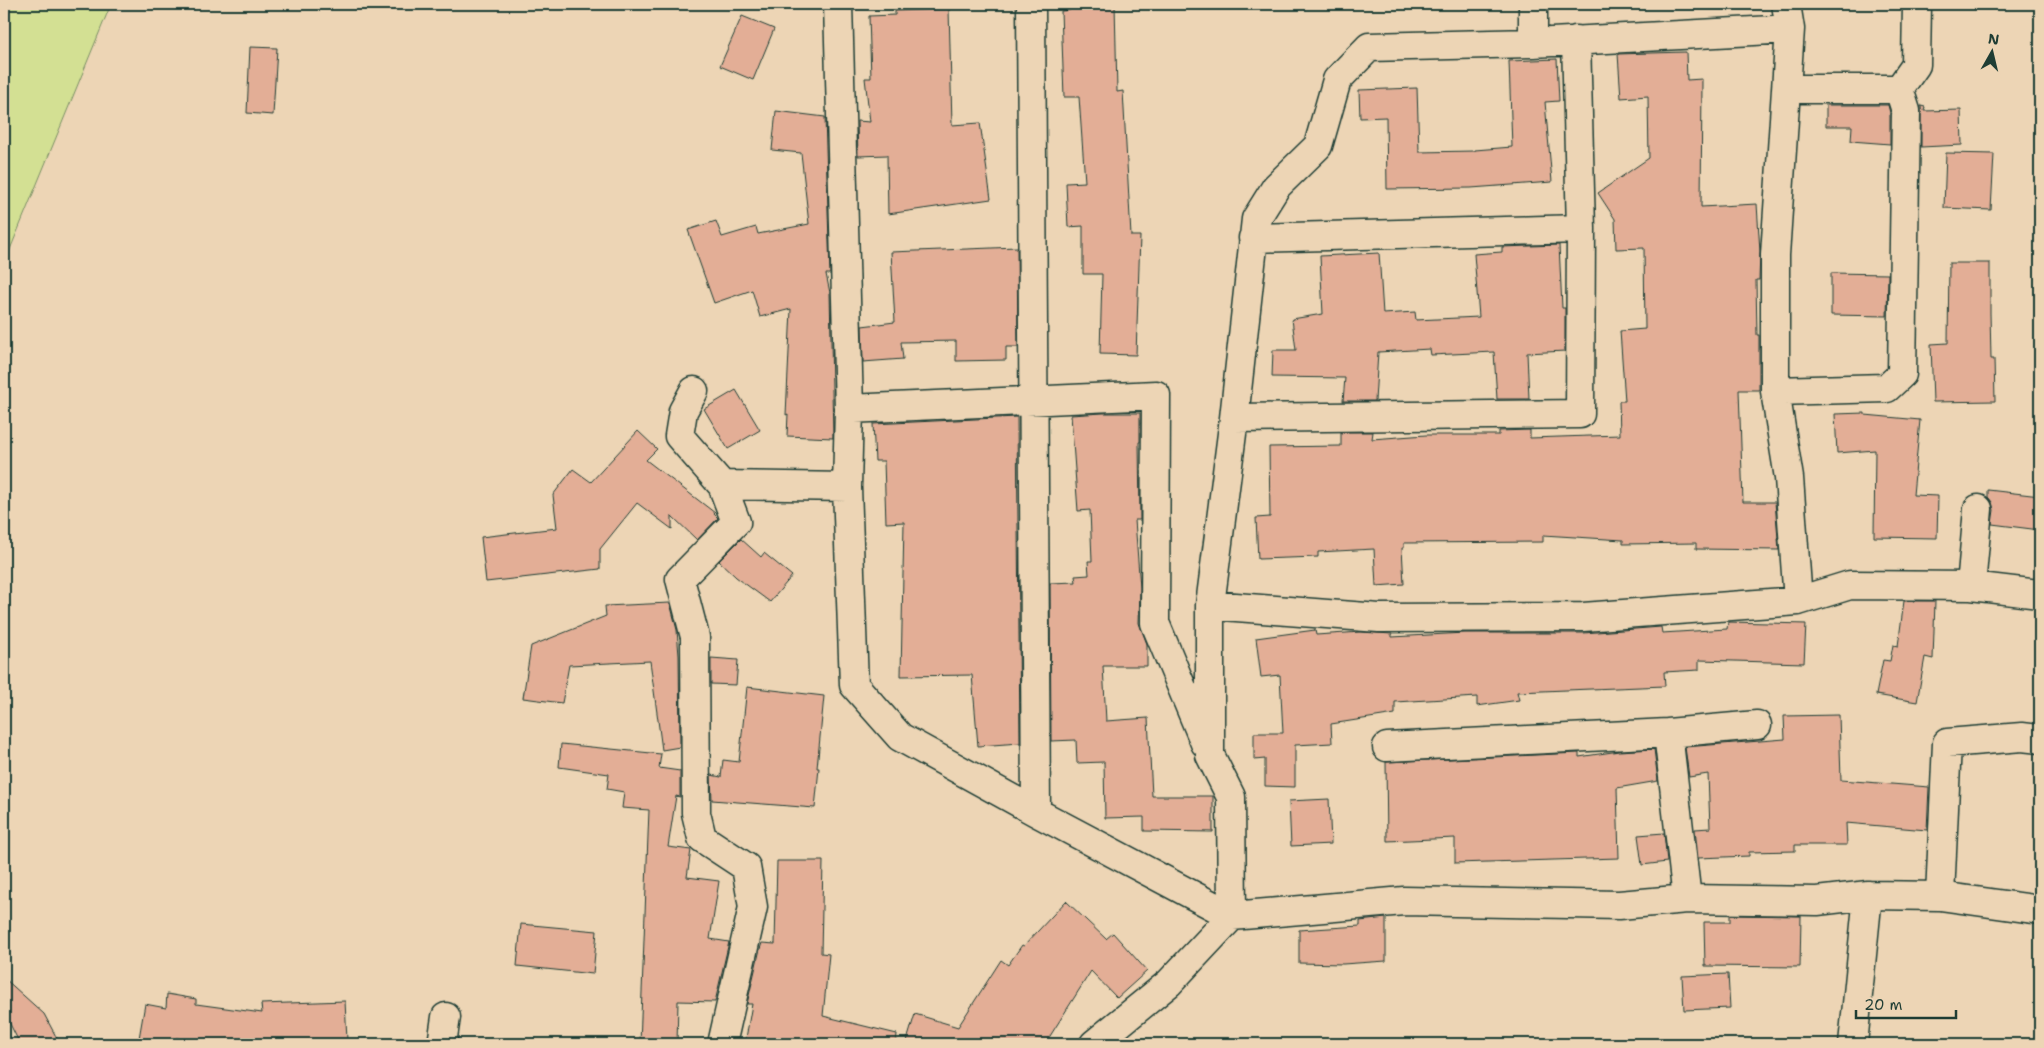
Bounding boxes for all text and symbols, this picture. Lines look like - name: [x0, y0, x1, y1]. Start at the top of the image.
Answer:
- north arrow: [1966, 28, 2016, 78]
- text: N: [1987, 29, 2001, 49]
- scale bar: [1856, 988, 1956, 1020]
- text: 20 m: [1864, 995, 1903, 1015]

